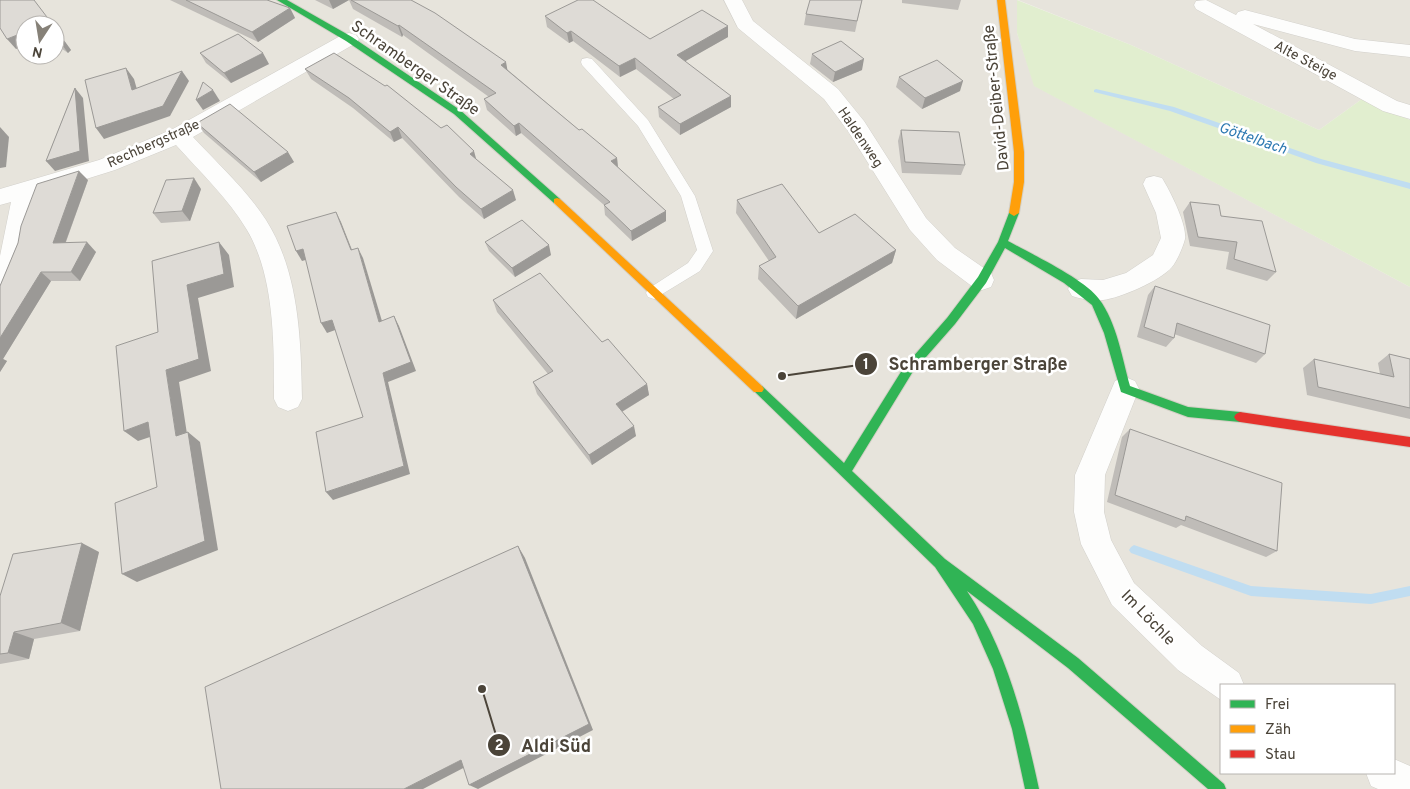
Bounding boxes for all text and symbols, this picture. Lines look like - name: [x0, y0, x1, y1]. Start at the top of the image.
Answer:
- north arrow: [15, 15, 65, 65]
- street label: Schramberger Straße: [347, 17, 483, 121]
- street label: David-Deiber-Straße: [979, 24, 1015, 172]
- street label: Alte Steige: [1271, 38, 1340, 85]
- text: N: [31, 42, 44, 61]
- street label: Haldenweg: [833, 104, 886, 171]
- street label: Rechbergstraße: [105, 116, 202, 172]
- water label: Göttelbach: [1216, 119, 1289, 160]
- callout: Schramberger Straße: [854, 347, 1078, 380]
- text: Schramberger Straße: [888, 354, 1068, 377]
- text: 1: [863, 356, 869, 375]
- street label: Im Löchle: [1116, 586, 1179, 650]
- legend: [1220, 684, 1395, 774]
- text: Frei: [1265, 696, 1290, 715]
- text: Zäh: [1265, 721, 1291, 740]
- callout: Aldi Süd: [486, 729, 601, 762]
- text: Aldi Süd: [521, 736, 591, 759]
- text: 2: [494, 737, 504, 756]
- text: Stau: [1265, 746, 1296, 765]

